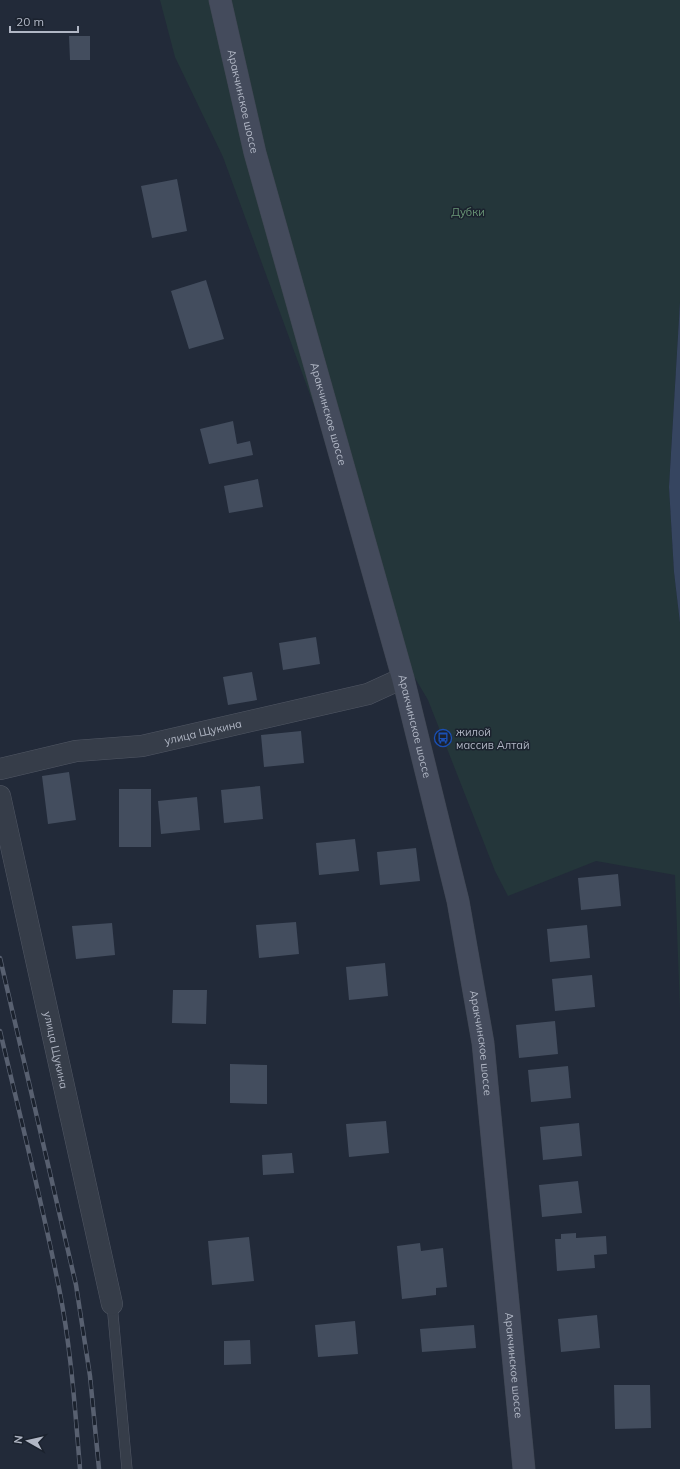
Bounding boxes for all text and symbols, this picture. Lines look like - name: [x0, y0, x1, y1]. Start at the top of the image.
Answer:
- scale bar: [10, 8, 78, 34]
- text: 20 m: [16, 14, 44, 29]
- street label: Аракчинское шоссе: [225, 48, 262, 155]
- park label: Дубки: [451, 205, 485, 219]
- street label: Аракчинское шоссе: [307, 361, 350, 467]
- street label: Аракчинское шоссе: [395, 673, 434, 779]
- street label: улица Щукина: [163, 716, 243, 748]
- place label: жилой массив Алтай: [456, 725, 530, 752]
- bus stop icon: жилой массив Алтай: [433, 728, 453, 748]
- street label: Аракчинское шоссе: [467, 989, 495, 1096]
- street label: улица Щукина: [41, 1010, 71, 1090]
- street label: Аракчинское шоссе: [502, 1312, 526, 1419]
- north arrow: [8, 1421, 48, 1461]
- text: N: [11, 1435, 26, 1445]

